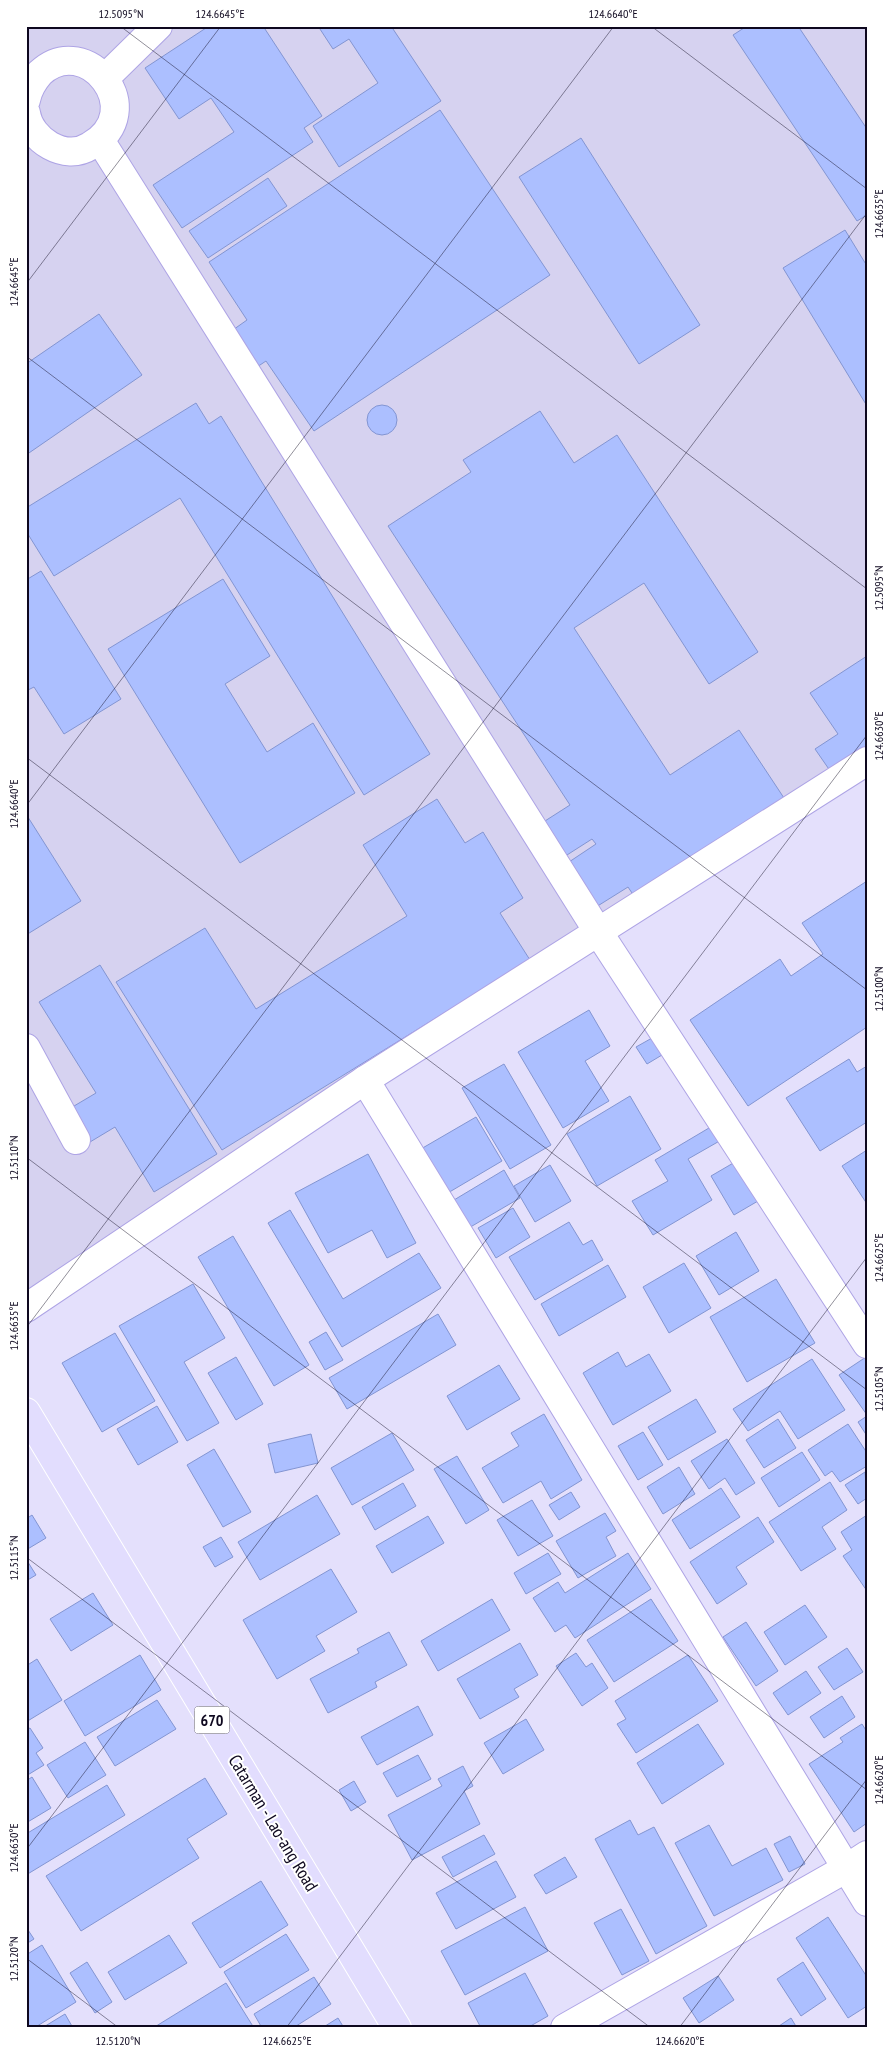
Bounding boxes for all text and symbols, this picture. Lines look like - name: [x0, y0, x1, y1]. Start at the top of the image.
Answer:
- text: 12.5095°N: [98, 6, 144, 21]
- text: 124.6645°E: [195, 6, 245, 21]
- text: 124.6640°E: [588, 6, 638, 21]
- text: 124.6635°E: [871, 189, 886, 239]
- text: 124.6645°E: [6, 257, 21, 307]
- text: 12.5095°N: [871, 565, 886, 611]
- text: 124.6630°E: [871, 711, 886, 761]
- text: 124.6640°E: [6, 779, 21, 829]
- text: 12.5100°N: [871, 966, 886, 1012]
- text: 12.5110°N: [6, 1135, 21, 1181]
- text: 124.6625°E: [871, 1233, 886, 1283]
- text: 124.6635°E: [6, 1301, 21, 1351]
- text: 12.5105°N: [871, 1366, 886, 1412]
- text: 12.5115°N: [6, 1535, 21, 1581]
- road number: 670: [194, 1706, 230, 1734]
- street label: Catarman - Lao-ang Road: [224, 1750, 323, 1895]
- text: 124.6620°E: [871, 1755, 886, 1805]
- text: 124.6630°E: [6, 1823, 21, 1873]
- text: 12.5120°N: [6, 1936, 21, 1982]
- text: 12.5120°N: [95, 2033, 141, 2048]
- text: 124.6625°E: [262, 2033, 312, 2048]
- text: 124.6620°E: [655, 2033, 705, 2048]

